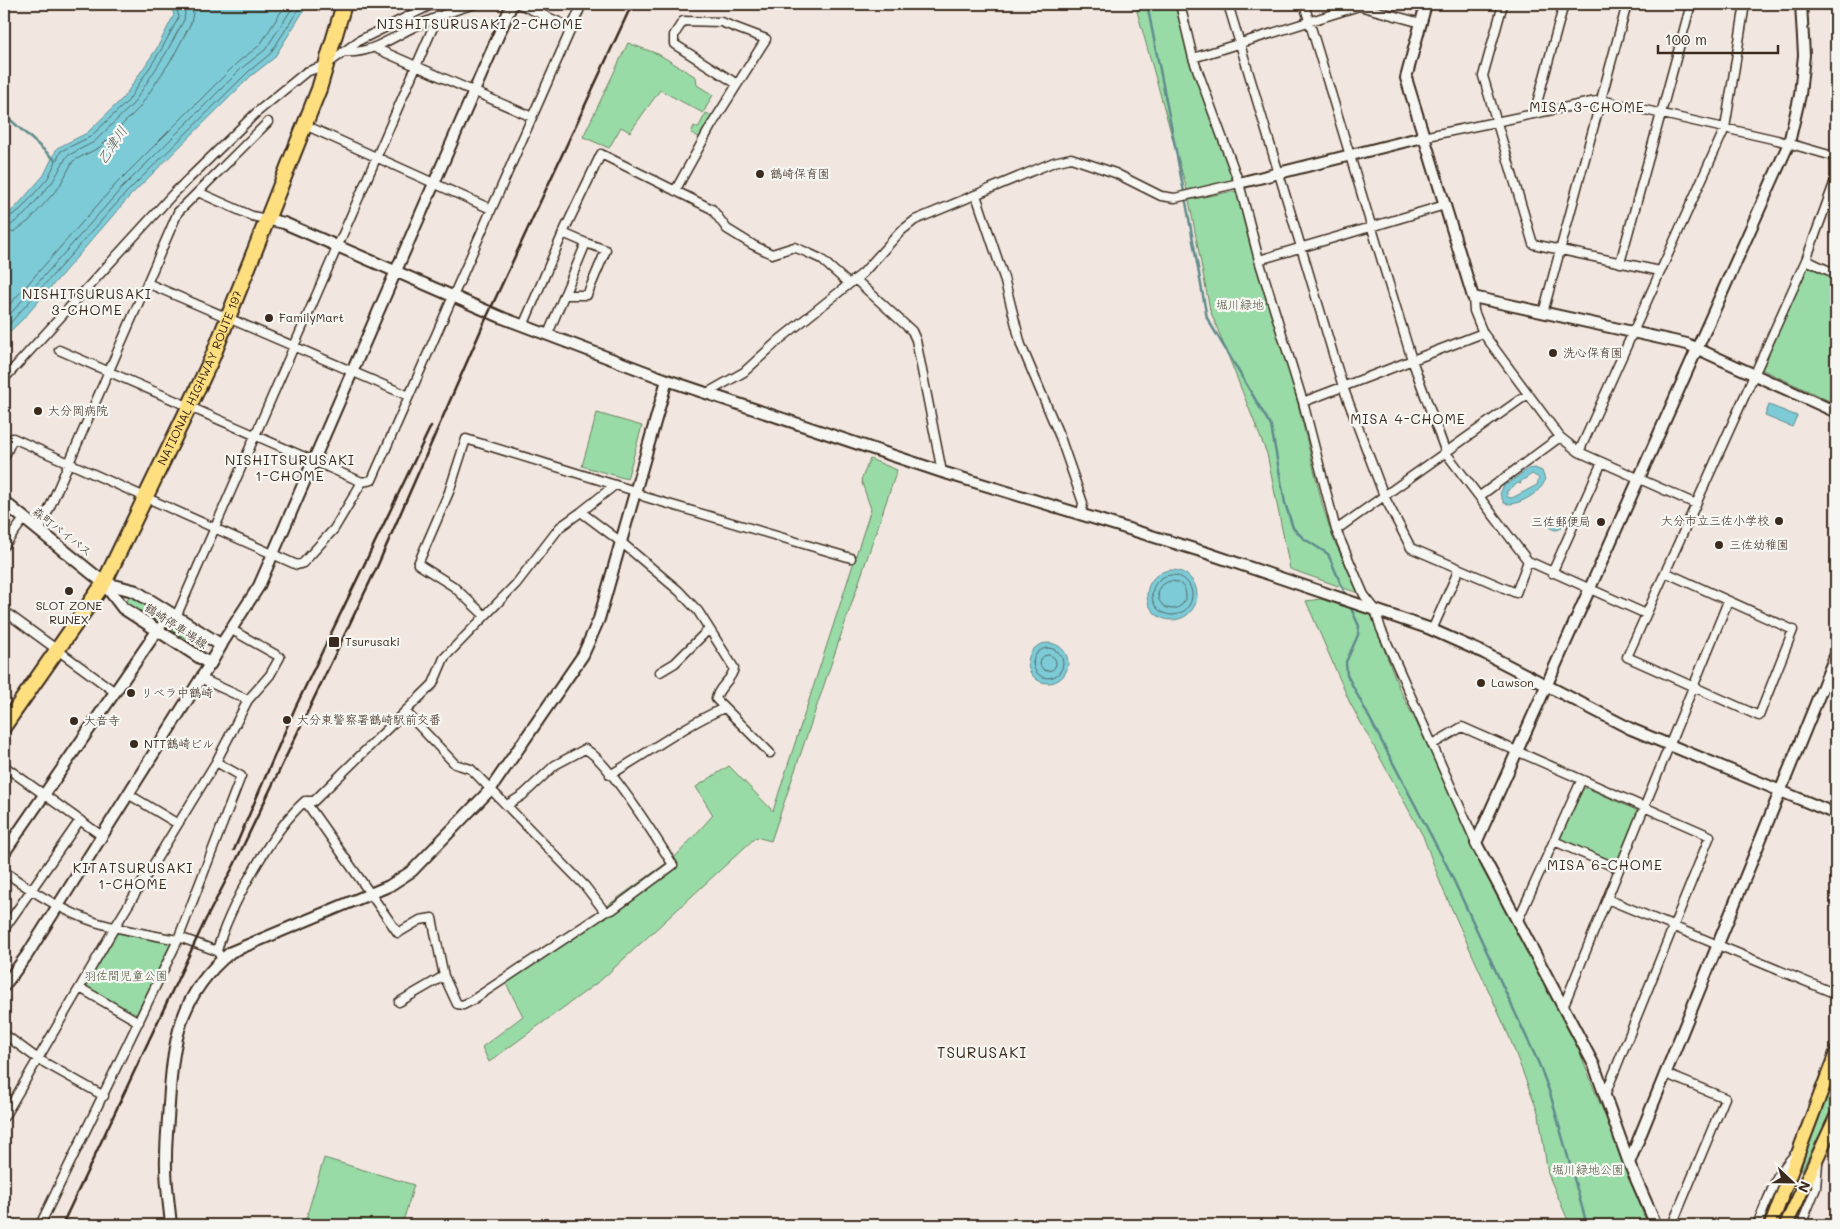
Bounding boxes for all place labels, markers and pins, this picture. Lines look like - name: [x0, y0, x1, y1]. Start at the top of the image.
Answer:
- place label: 鶴崎保育園: [770, 165, 830, 181]
- marker: 鶴崎保育園: [754, 168, 766, 180]
- place label: FamilyMart: [279, 309, 344, 325]
- marker: FamilyMart: [263, 312, 275, 324]
- place label: 洗心保育園: [1563, 344, 1623, 360]
- marker: 洗心保育園: [1547, 347, 1559, 359]
- place label: 大分岡病院: [48, 402, 108, 418]
- marker: 大分岡病院: [32, 405, 44, 417]
- place label: 大分市立三佐小学校: [1661, 512, 1769, 528]
- place label: 三佐郵便局: [1531, 513, 1591, 529]
- marker: 大分市立三佐小学校: [1773, 515, 1785, 527]
- marker: 三佐郵便局: [1595, 516, 1607, 528]
- place label: 三佐幼稚園: [1729, 536, 1789, 552]
- marker: 三佐幼稚園: [1713, 539, 1725, 551]
- marker: SLOT ZONE RUNEX: [63, 585, 75, 597]
- place label: SLOT ZONE RUNEX: [36, 597, 102, 627]
- place label: Tsurusaki: [345, 633, 400, 649]
- marker: Tsurusaki: [327, 635, 341, 649]
- place label: Lawson: [1491, 674, 1534, 690]
- marker: Lawson: [1475, 677, 1487, 689]
- place label: リベラ中鶴崎: [141, 684, 213, 700]
- marker: リベラ中鶴崎: [125, 687, 137, 699]
- place label: 大分東警察署鶴崎駅前交番: [297, 711, 441, 727]
- place label: 大音寺: [84, 712, 120, 728]
- marker: 大分東警察署鶴崎駅前交番: [281, 714, 293, 726]
- marker: 大音寺: [68, 715, 80, 727]
- place label: NTT鶴崎ビル: [144, 735, 214, 751]
- marker: NTT鶴崎ビル: [128, 738, 140, 750]

